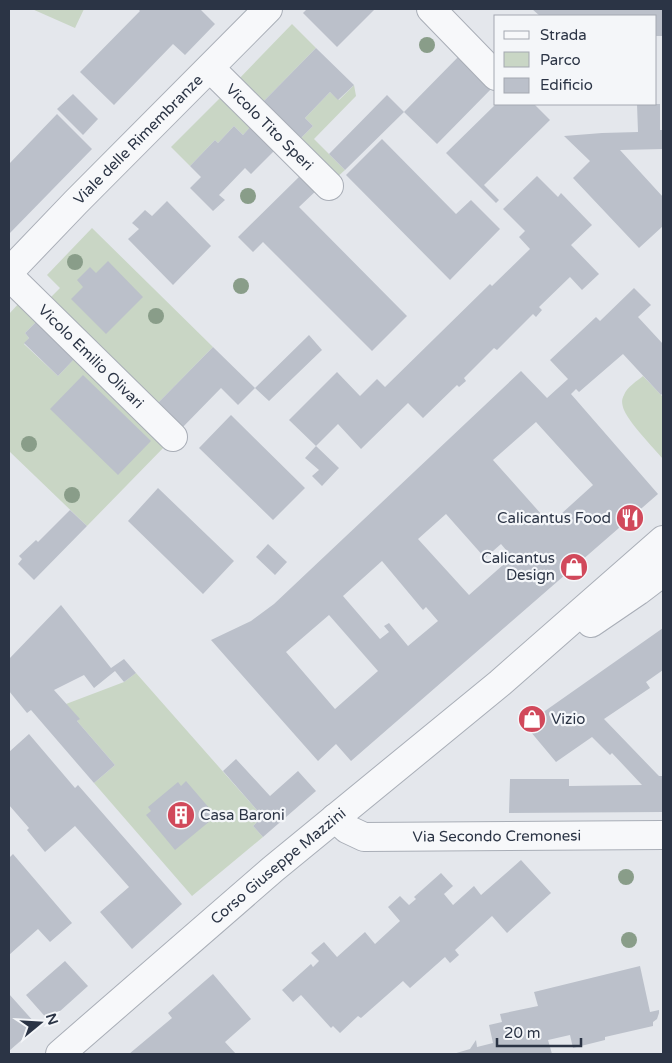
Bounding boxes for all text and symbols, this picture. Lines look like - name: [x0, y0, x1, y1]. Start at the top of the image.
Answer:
- legend: [494, 15, 657, 105]
- text: Strada: [540, 26, 587, 44]
- text: Parco: [540, 51, 581, 69]
- street label: Viale delle Rimembranze: [70, 71, 206, 208]
- text: Edificio: [540, 76, 593, 94]
- street label: Vicolo Tito Speri: [222, 80, 317, 174]
- street label: Vicolo Emilio Olivari: [35, 301, 148, 412]
- restaurant icon: Calicantus Food: [615, 503, 645, 533]
- place label: Calicantus Food: [497, 509, 611, 527]
- place label: Calicantus Design: [481, 549, 555, 584]
- shop icon: Calicantus Design: [559, 552, 589, 582]
- shop icon: Vizio: [517, 704, 547, 734]
- place label: Vizio: [551, 710, 585, 728]
- building icon: Casa Baroni: [166, 800, 196, 830]
- street label: Corso Giuseppe Mazzini: [207, 804, 349, 928]
- place label: Casa Baroni: [200, 806, 285, 824]
- street label: Via Secondo Cremonesi: [413, 827, 581, 846]
- north arrow: [15, 998, 65, 1048]
- text: N: [42, 1011, 62, 1027]
- scale bar: [497, 1016, 581, 1048]
- text: 20 m: [504, 1024, 541, 1042]

